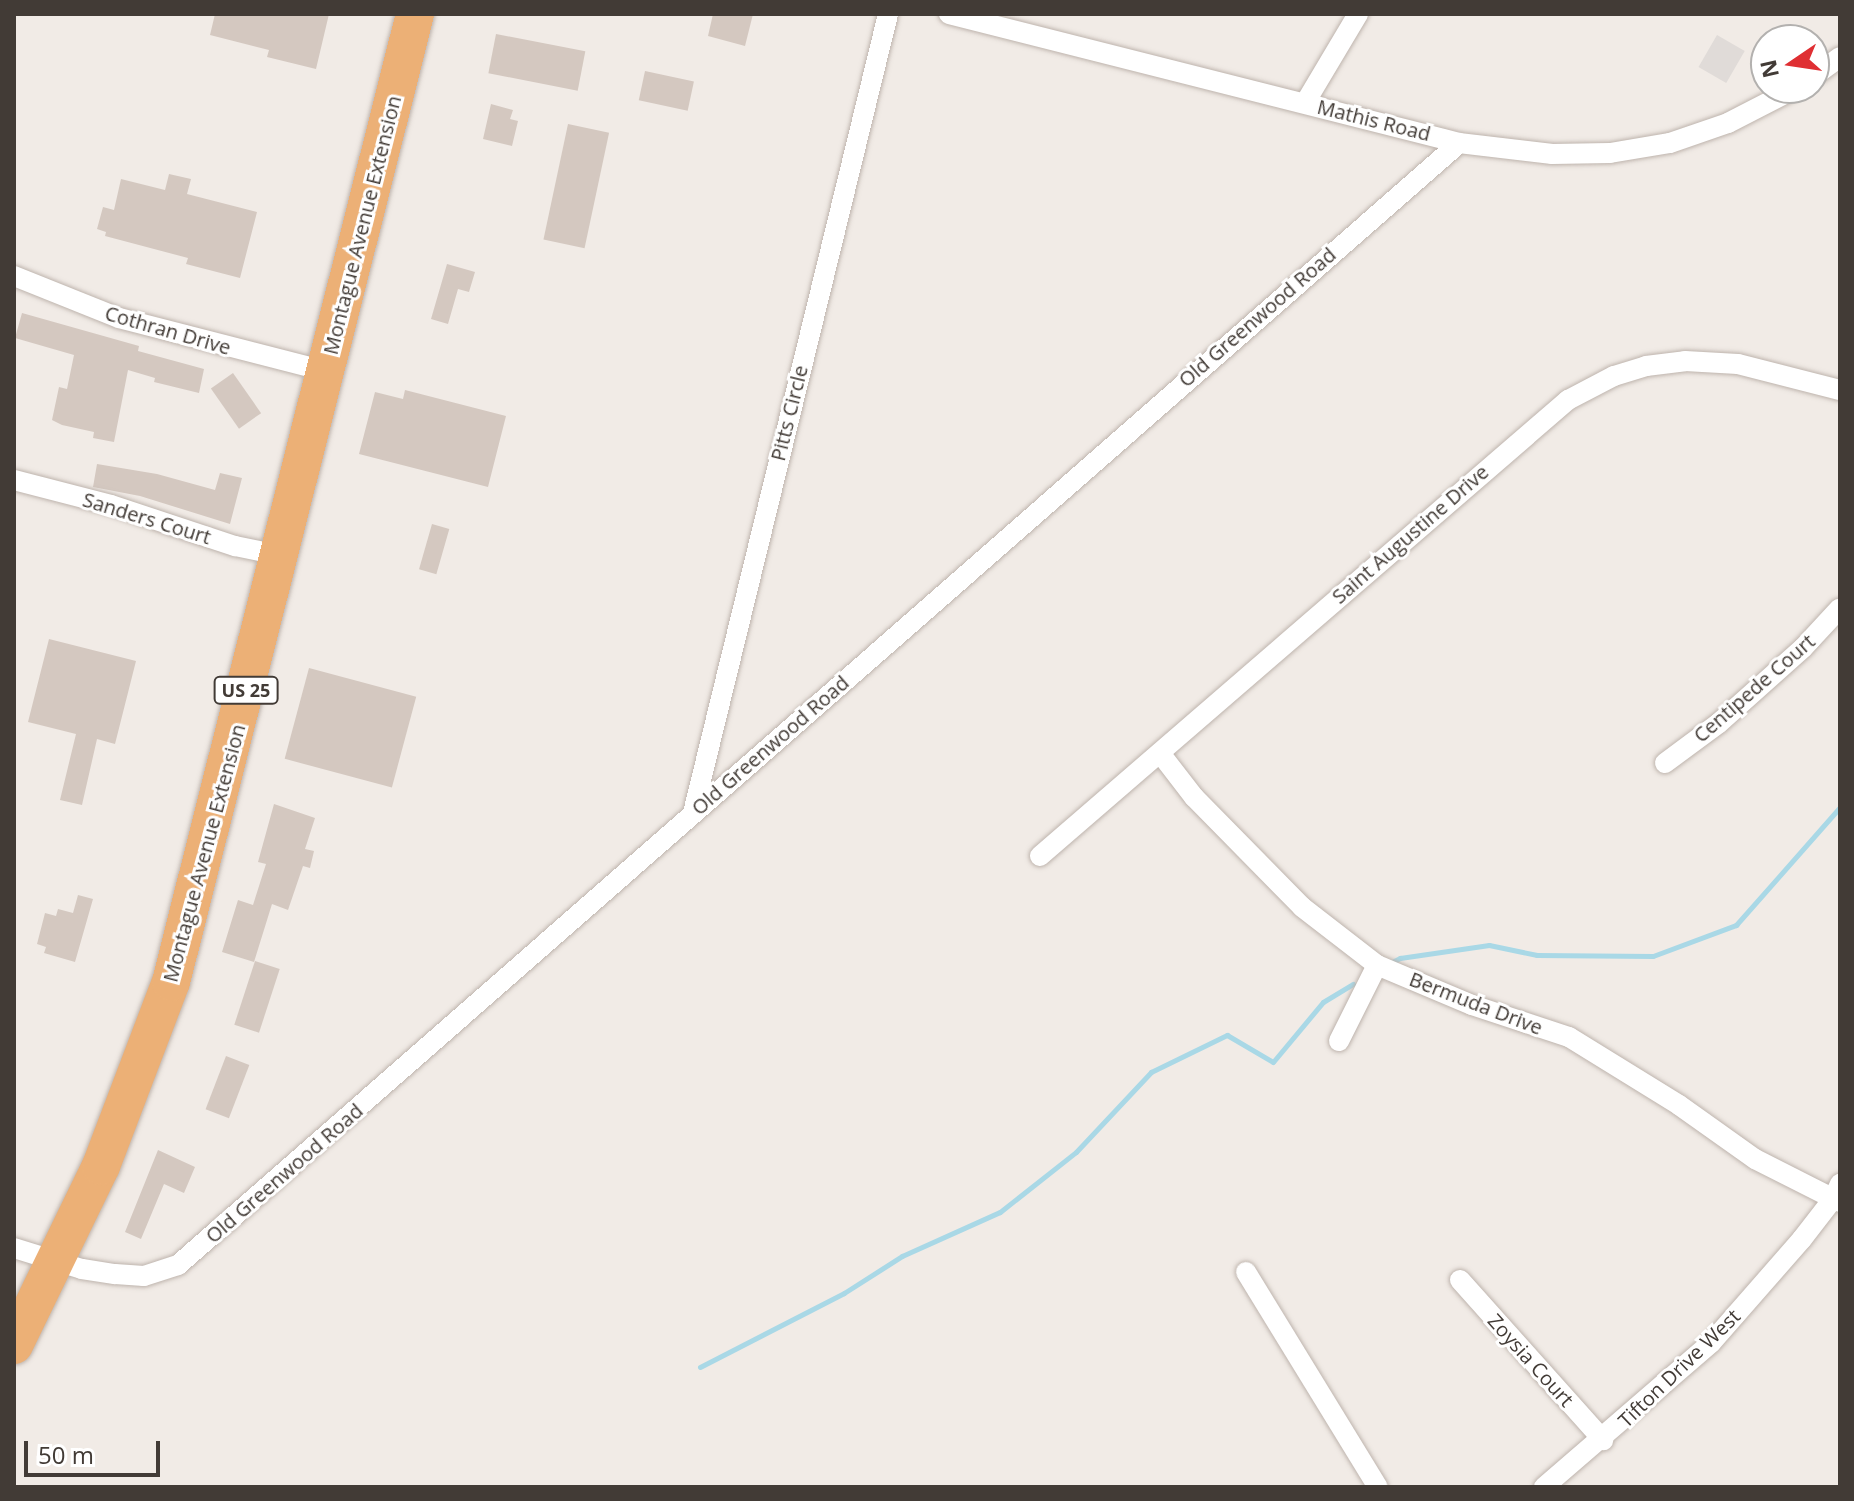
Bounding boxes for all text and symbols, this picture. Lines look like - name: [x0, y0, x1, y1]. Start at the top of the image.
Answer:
- north arrow: [1750, 24, 1830, 104]
- text: N: [1752, 57, 1785, 81]
- street label: Montague Avenue Extension: [318, 93, 406, 357]
- street label: Mathis Road: [1315, 94, 1433, 146]
- street label: Old Greenwood Road: [1174, 242, 1340, 392]
- street label: Cothran Drive: [102, 301, 234, 359]
- street label: Pitts Circle: [766, 363, 812, 463]
- street label: Saint Augustine Drive: [1327, 460, 1493, 608]
- street label: Sanders Court: [80, 487, 214, 549]
- street label: Centipede Court: [1689, 629, 1819, 747]
- street label: Old Greenwood Road: [687, 670, 853, 820]
- road number: US 25: [212, 676, 280, 704]
- street label: Montague Avenue Extension: [158, 721, 250, 985]
- street label: Bermuda Drive: [1406, 967, 1546, 1039]
- street label: Old Greenwood Road: [201, 1098, 367, 1248]
- street label: Tifton Drive West: [1613, 1304, 1745, 1432]
- street label: Zoysia Court: [1483, 1309, 1579, 1411]
- scale bar: [28, 1425, 164, 1475]
- text: 50 m: [38, 1438, 94, 1471]

